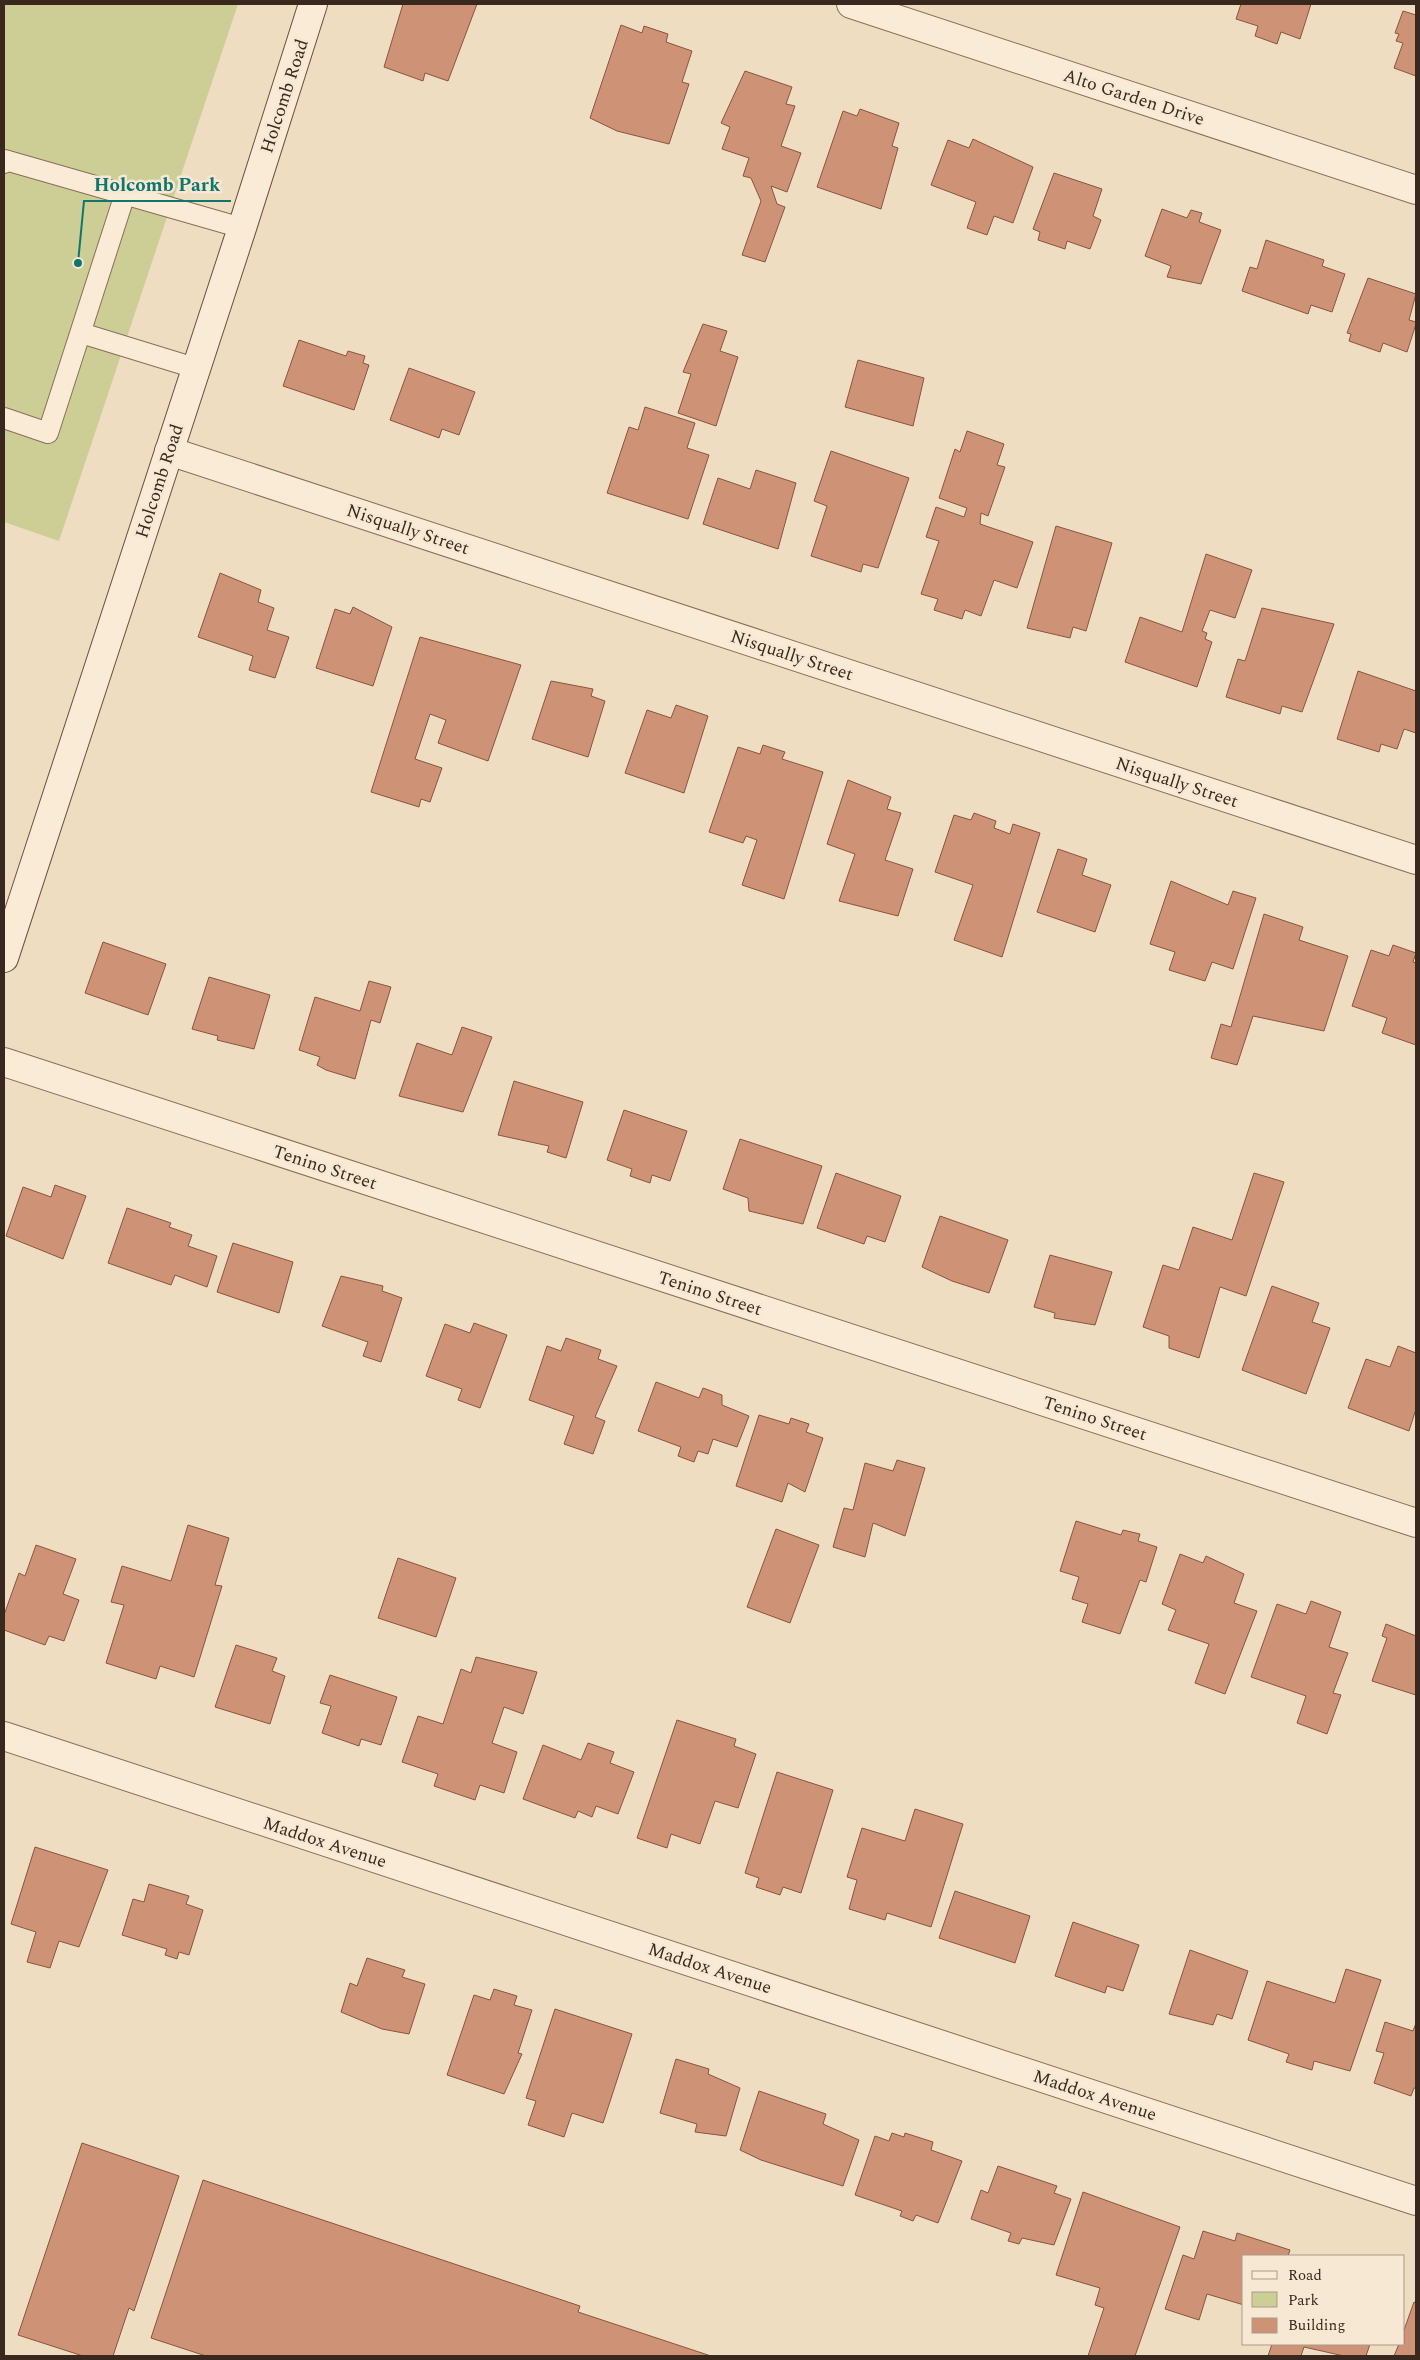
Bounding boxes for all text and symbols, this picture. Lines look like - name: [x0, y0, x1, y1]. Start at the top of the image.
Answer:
- street label: Holcomb Road: [253, 36, 316, 157]
- street label: Alto Garden Drive: [1060, 62, 1208, 133]
- callout: Holcomb Park: [84, 167, 231, 201]
- text: Holcomb Park: [94, 171, 221, 200]
- street label: Holcomb Road: [128, 421, 191, 542]
- street label: Nisqually Street: [343, 497, 473, 562]
- street label: Nisqually Street: [727, 623, 857, 688]
- street label: Nisqually Street: [1112, 750, 1242, 815]
- street label: Tenino Street: [269, 1138, 380, 1197]
- street label: Tenino Street: [654, 1264, 765, 1323]
- street label: Tenino Street: [1039, 1389, 1150, 1448]
- street label: Maddox Avenue: [260, 1810, 390, 1875]
- street label: Maddox Avenue: [645, 1936, 775, 2001]
- street label: Maddox Avenue: [1030, 2063, 1160, 2128]
- legend: [1242, 2255, 1405, 2345]
- text: Road: [1288, 2264, 1322, 2287]
- text: Park: [1288, 2289, 1319, 2312]
- text: Building: [1288, 2314, 1345, 2337]

